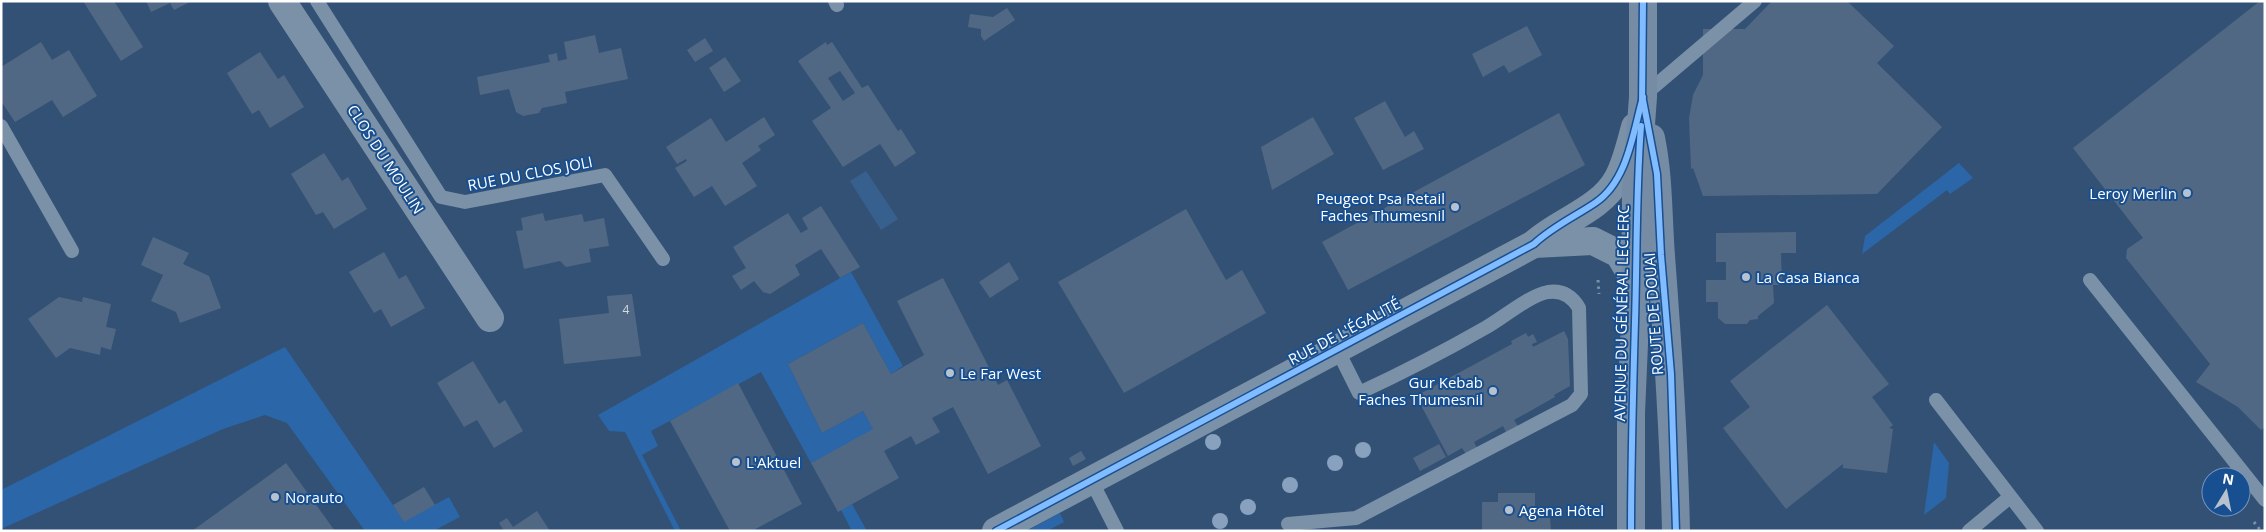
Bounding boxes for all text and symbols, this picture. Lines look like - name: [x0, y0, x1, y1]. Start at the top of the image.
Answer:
- street label: CLOS DU MOULIN: [343, 101, 429, 217]
- street label: RUE DU CLOS JOLI: [466, 151, 594, 195]
- place label: Leroy Merlin: [2089, 183, 2177, 203]
- marker: Leroy Merlin: [2181, 187, 2193, 199]
- place label: Peugeot Psa Retail Faches Thumesnil: [1316, 188, 1445, 225]
- marker: Peugeot Psa Retail Faches Thumesnil: [1449, 201, 1461, 213]
- street label: AVENUE DU GÉNÉRAL LECLERC: [1609, 204, 1633, 422]
- street label: ROUTE DE DOUAI: [1639, 252, 1667, 376]
- place label: La Casa Bianca: [1756, 267, 1860, 287]
- marker: La Casa Bianca: [1740, 271, 1752, 283]
- street label: RUE DE L'ÉGALITÉ: [1285, 293, 1403, 369]
- house number: 4: [623, 301, 630, 318]
- place label: Le Far West: [960, 363, 1041, 383]
- marker: Le Far West: [944, 367, 956, 379]
- place label: Gur Kebab Faches Thumesnil: [1358, 372, 1483, 409]
- marker: Gur Kebab Faches Thumesnil: [1487, 385, 1499, 397]
- place label: L'Aktuel: [746, 452, 801, 472]
- marker: L'Aktuel: [730, 456, 742, 468]
- north arrow: [2201, 467, 2251, 517]
- text: N: [2221, 468, 2236, 489]
- place label: Norauto: [285, 487, 343, 507]
- marker: Norauto: [269, 491, 281, 503]
- place label: Agena Hôtel: [1519, 500, 1604, 520]
- marker: Agena Hôtel: [1503, 504, 1515, 516]

